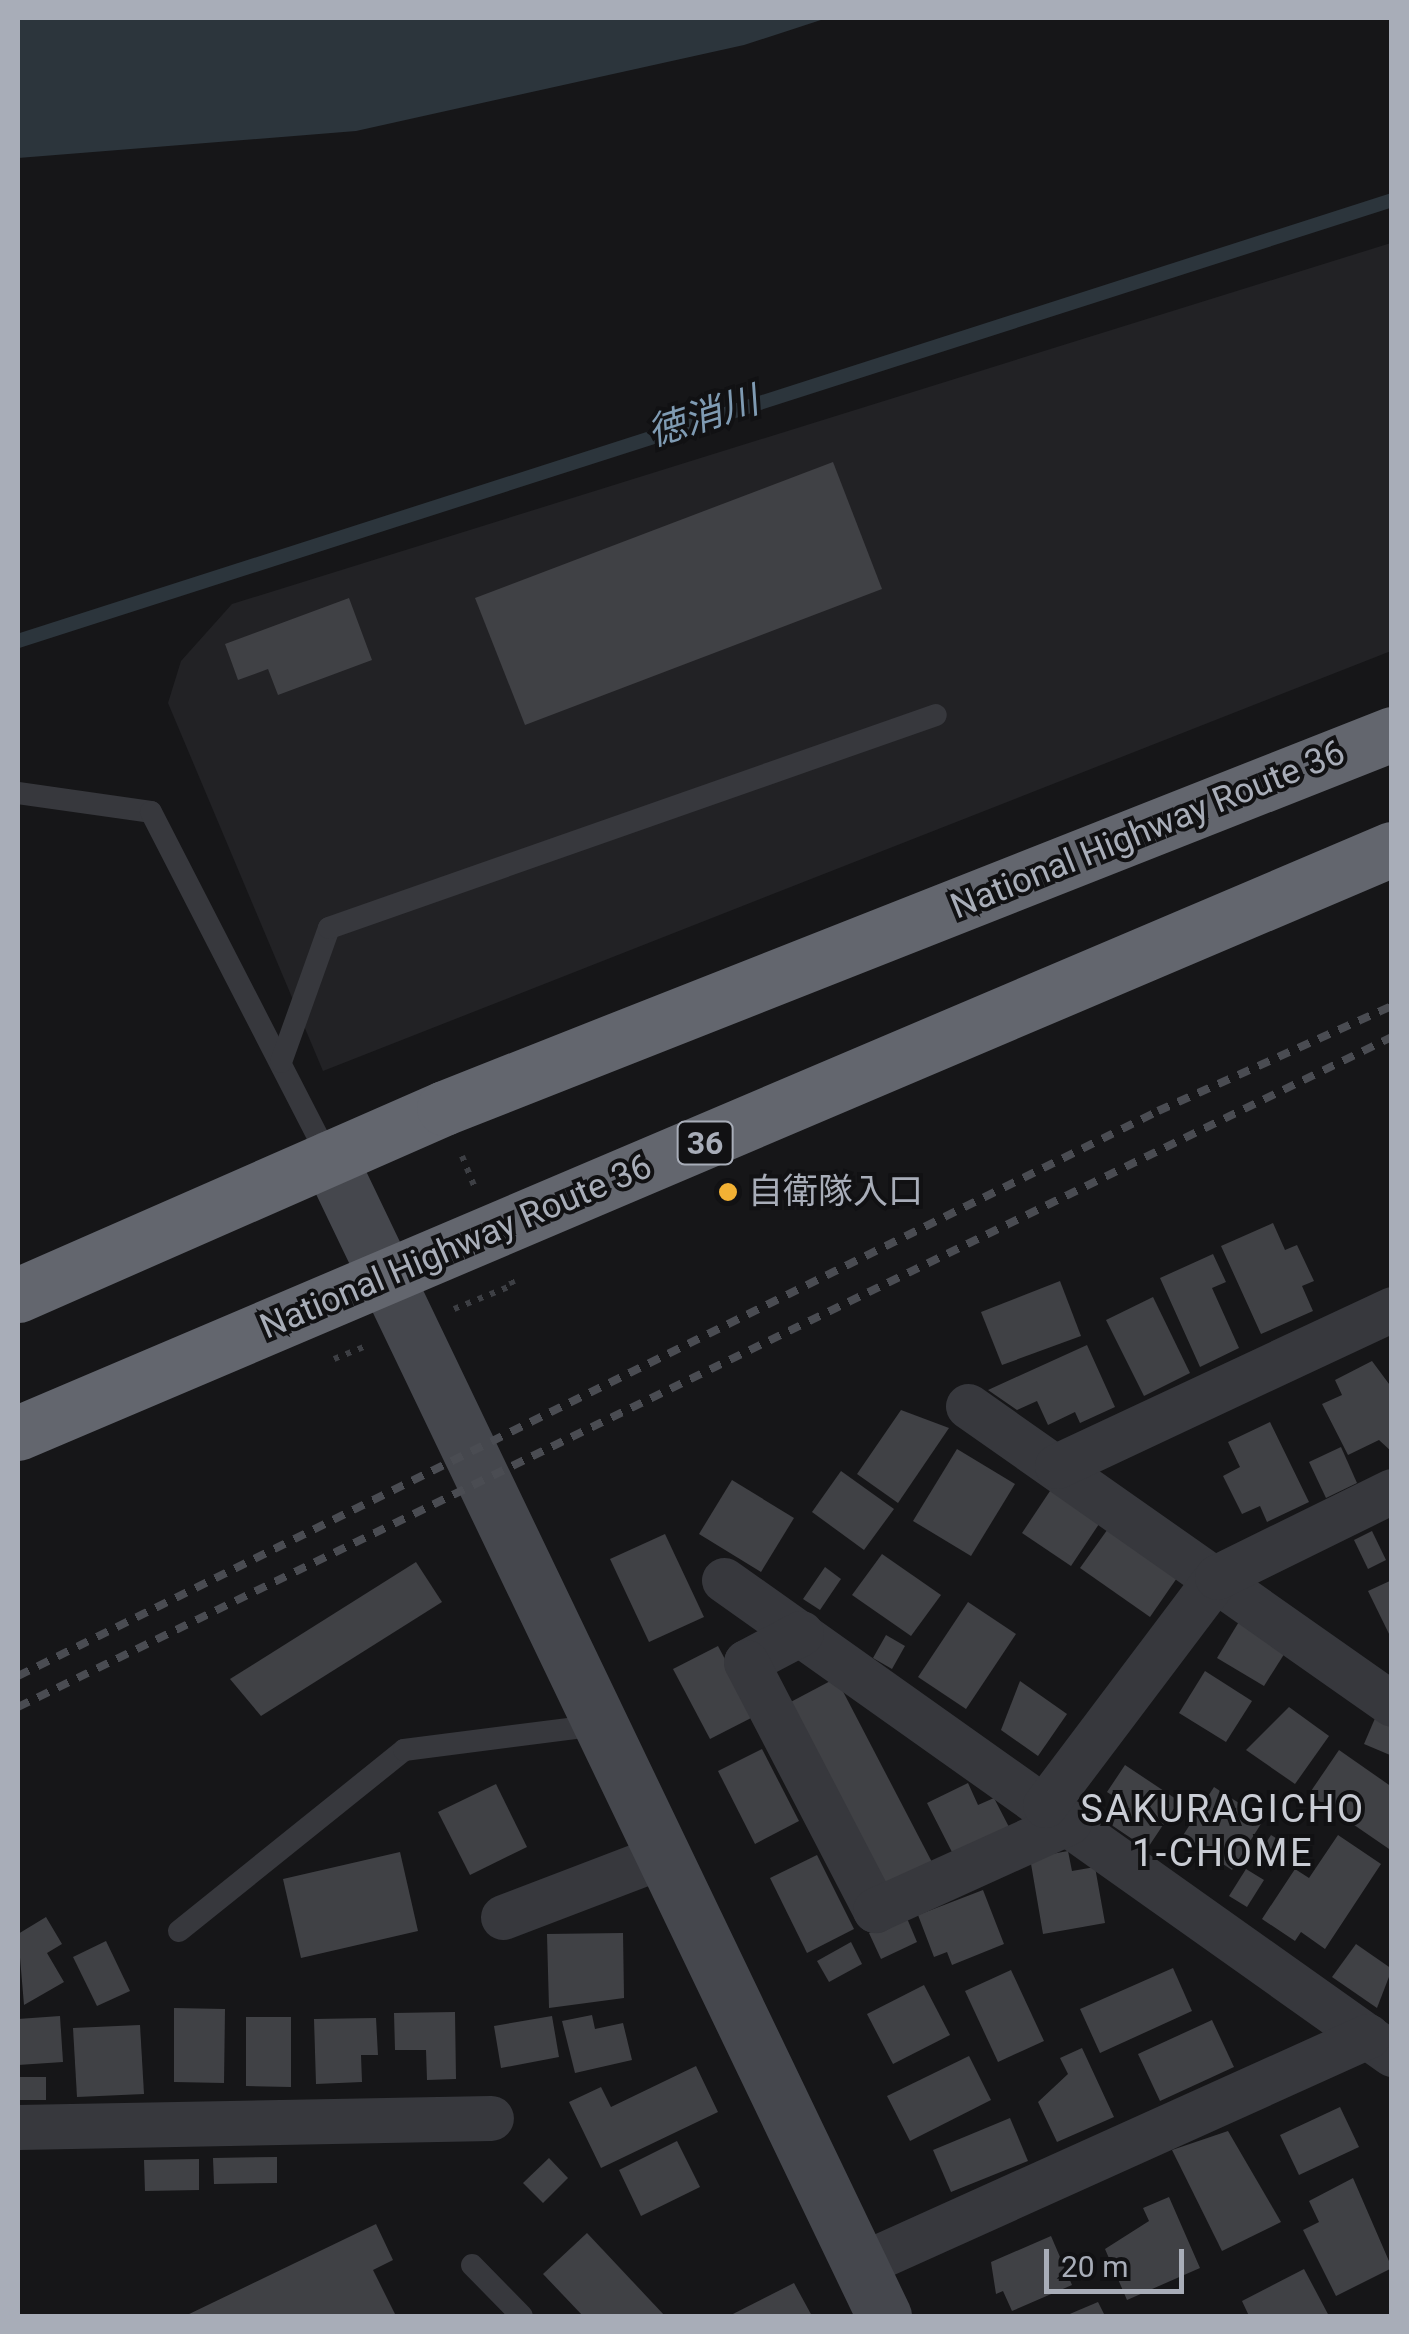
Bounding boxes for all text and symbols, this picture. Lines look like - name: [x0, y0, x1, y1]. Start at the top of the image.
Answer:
- water label: 徳消川: [642, 378, 764, 456]
- street label: National Highway Route 36: [945, 732, 1351, 928]
- road number: 36: [675, 1116, 735, 1170]
- street label: National Highway Route 36: [254, 1145, 658, 1349]
- place label: 自衛隊入口: [748, 1171, 923, 1213]
- marker: 自衛隊入口: [717, 1181, 739, 1203]
- district label: SAKURAGICHO 1-CHOME: [1080, 1787, 1366, 1876]
- scale bar: [1049, 2229, 1189, 2291]
- text: 20 m: [1061, 2249, 1128, 2284]

